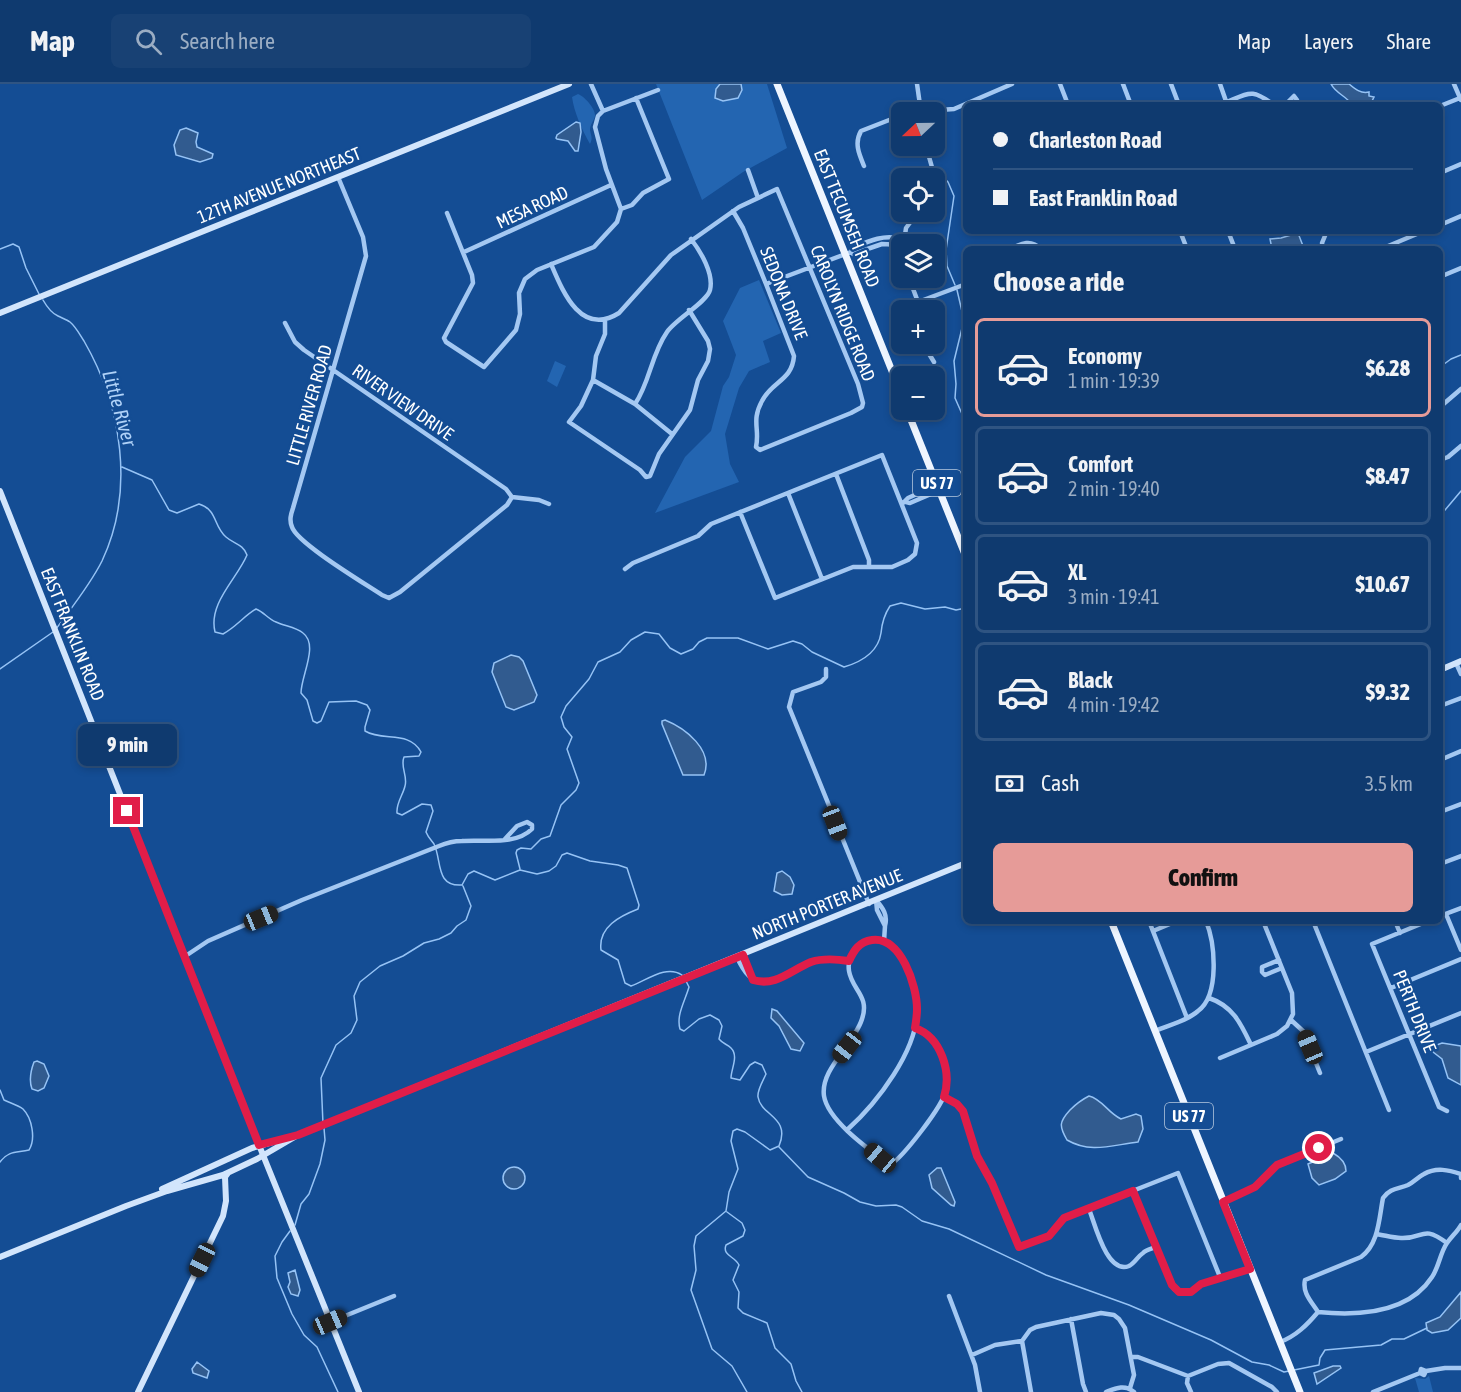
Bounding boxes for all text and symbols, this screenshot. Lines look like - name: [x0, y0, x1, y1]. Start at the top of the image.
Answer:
- search box: [111, 14, 531, 68]
- text: Map: [30, 25, 75, 57]
- icon: search: [132, 25, 165, 58]
- text: Search here: [180, 28, 275, 54]
- text: Map: [1237, 29, 1271, 53]
- text: Layers: [1304, 29, 1354, 53]
- text: Share: [1387, 29, 1431, 53]
- north arrow: [891, 102, 945, 156]
- map controls: [891, 102, 945, 420]
- text: Charleston Road: [1029, 127, 1162, 153]
- street label: 12TH AVENUE NORTHEAST: [194, 143, 364, 227]
- street label: EAST TECUMSEH ROAD: [810, 146, 884, 290]
- button: locate: [891, 168, 945, 222]
- street label: MESA ROAD: [493, 181, 571, 233]
- text: East Franklin Road: [1029, 185, 1177, 211]
- button: layers: [891, 234, 945, 288]
- street label: CAROLYN RIDGE ROAD: [806, 242, 880, 384]
- street label: SEDONA DRIVE: [756, 244, 812, 343]
- text: Choose a ride: [993, 266, 1125, 297]
- button: +: [891, 300, 945, 354]
- icon: car: [996, 341, 1050, 395]
- street label: LITTLE RIVER ROAD: [282, 342, 336, 468]
- text: Economy: [1068, 343, 1142, 369]
- text: $6.28: [1366, 355, 1410, 381]
- street label: RIVER VIEW DRIVE: [349, 359, 458, 445]
- button: −: [891, 366, 945, 420]
- water label: Little River: [98, 367, 142, 450]
- text: 1 min · 19:39: [1068, 369, 1160, 392]
- icon: car: [996, 449, 1050, 503]
- text: Comfort: [1068, 451, 1133, 477]
- text: $8.47: [1366, 463, 1410, 489]
- road number: US 77: [913, 470, 961, 496]
- text: 2 min · 19:40: [1068, 477, 1160, 500]
- icon: car: [996, 557, 1050, 611]
- text: XL: [1068, 559, 1086, 585]
- street label: EAST FRANKLIN ROAD: [37, 564, 109, 704]
- text: $10.67: [1355, 571, 1410, 597]
- text: 3 min · 19:41: [1068, 585, 1160, 608]
- icon: car: [996, 665, 1050, 719]
- text: Black: [1068, 667, 1112, 693]
- text: $9.32: [1366, 679, 1410, 705]
- text: 4 min · 19:42: [1068, 693, 1160, 716]
- callout: 9 min: [78, 724, 176, 766]
- text: 9 min: [107, 733, 148, 756]
- icon: cash: [993, 767, 1026, 800]
- text: Cash: [1041, 770, 1080, 796]
- text: 3.5 km: [1365, 772, 1413, 795]
- route end: [113, 797, 140, 824]
- car: [820, 803, 850, 843]
- button: Confirm: [993, 843, 1413, 912]
- street label: NORTH PORTER AVENUE: [749, 864, 905, 944]
- car: [241, 903, 281, 933]
- street label: PERTH DRIVE: [1389, 967, 1441, 1055]
- car: [829, 1027, 865, 1067]
- car: [1295, 1027, 1325, 1067]
- road number: US 77: [1165, 1103, 1213, 1129]
- route start: [1305, 1134, 1332, 1161]
- car: [860, 1140, 900, 1176]
- car: [186, 1240, 218, 1280]
- car: [310, 1307, 350, 1337]

